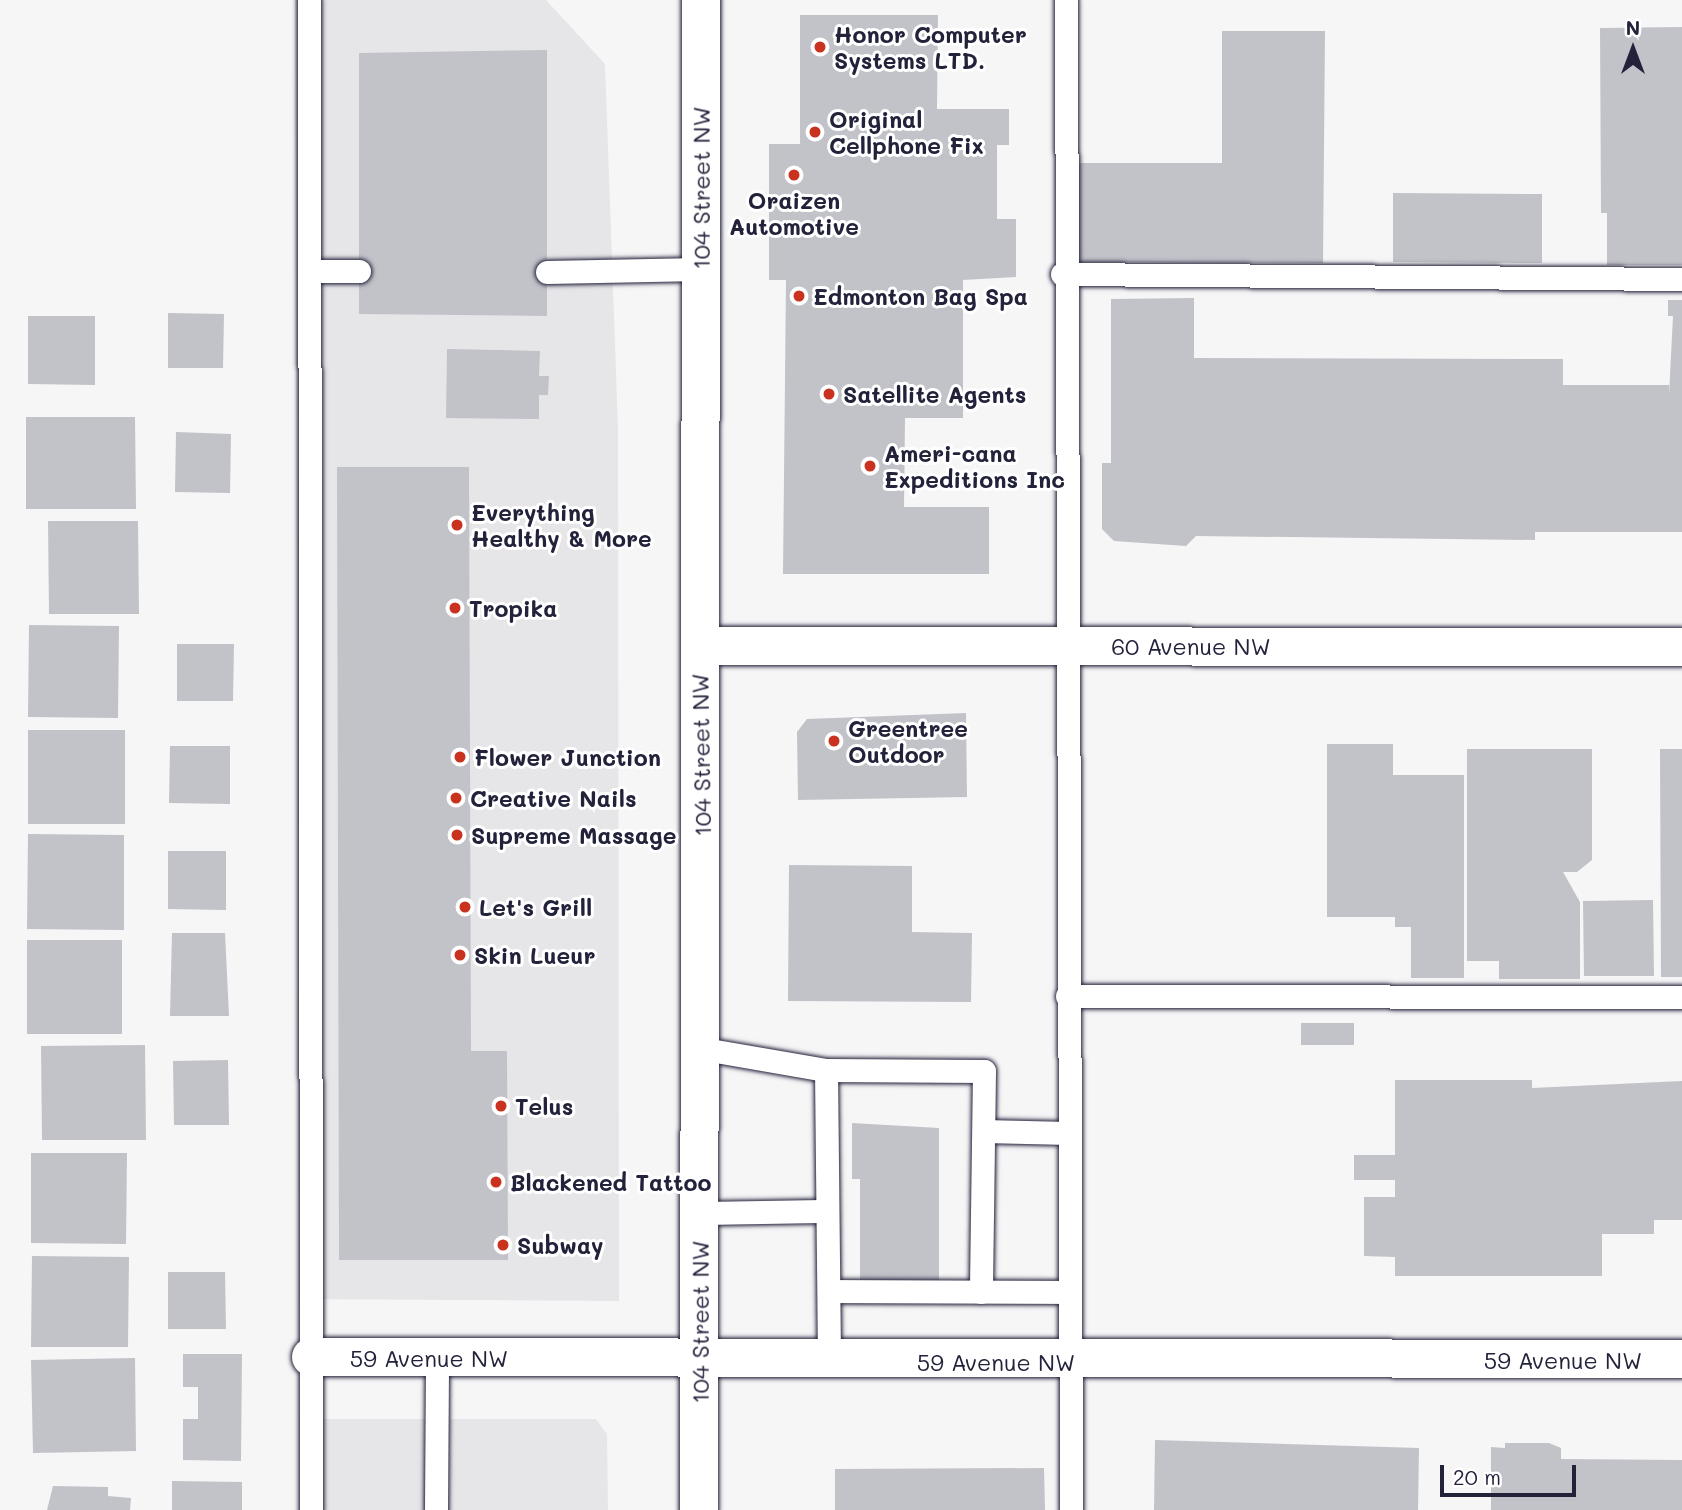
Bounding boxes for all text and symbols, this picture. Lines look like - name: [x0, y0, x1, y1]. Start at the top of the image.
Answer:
- north arrow: [1598, 14, 1668, 84]
- text: N: [1626, 15, 1640, 40]
- place label: Honor Computer Systems LTD.: [834, 20, 1027, 74]
- marker: Honor Computer Systems LTD.: [812, 39, 828, 55]
- place label: Original Cellphone Fix: [829, 105, 984, 159]
- street label: 104 Street NW: [687, 106, 715, 270]
- marker: Original Cellphone Fix: [807, 124, 823, 140]
- marker: Oraizen Automotive: [786, 167, 802, 183]
- place label: Oraizen Automotive: [729, 186, 859, 240]
- place label: Edmonton Bag Spa: [813, 282, 1028, 310]
- marker: Edmonton Bag Spa: [791, 288, 807, 304]
- place label: Satellite Agents: [843, 380, 1026, 408]
- marker: Satellite Agents: [821, 386, 837, 402]
- place label: Ameri-cana Expeditions Inc: [884, 439, 1065, 493]
- marker: Ameri-cana Expeditions Inc: [862, 458, 878, 474]
- place label: Everything Healthy & More: [471, 498, 652, 552]
- marker: Everything Healthy & More: [449, 517, 465, 533]
- place label: Tropika: [469, 594, 557, 622]
- marker: Tropika: [447, 600, 463, 616]
- street label: 60 Avenue NW: [1111, 632, 1271, 660]
- street label: 104 Street NW: [686, 673, 716, 837]
- place label: Greentree Outdoor: [848, 714, 968, 768]
- marker: Greentree Outdoor: [826, 733, 842, 749]
- place label: Flower Junction: [474, 743, 661, 771]
- marker: Flower Junction: [452, 749, 468, 765]
- place label: Creative Nails: [470, 784, 636, 812]
- marker: Creative Nails: [448, 790, 464, 806]
- place label: Supreme Massage: [471, 821, 676, 849]
- marker: Supreme Massage: [449, 827, 465, 843]
- place label: Let's Grill: [479, 893, 592, 921]
- marker: Let's Grill: [457, 899, 473, 915]
- place label: Skin Lueur: [474, 941, 595, 969]
- marker: Skin Lueur: [452, 947, 468, 963]
- place label: Telus: [515, 1092, 573, 1120]
- marker: Telus: [493, 1098, 509, 1114]
- place label: Blackened Tattoo: [510, 1168, 712, 1196]
- marker: Blackened Tattoo: [488, 1174, 504, 1190]
- place label: Subway: [517, 1231, 604, 1259]
- marker: Subway: [495, 1237, 511, 1253]
- street label: 104 Street NW: [686, 1240, 714, 1404]
- street label: 59 Avenue NW: [350, 1344, 508, 1372]
- street label: 59 Avenue NW: [1484, 1346, 1642, 1374]
- street label: 59 Avenue NW: [917, 1348, 1075, 1376]
- scale bar: [1444, 1450, 1580, 1494]
- text: 20 m: [1453, 1463, 1501, 1490]

